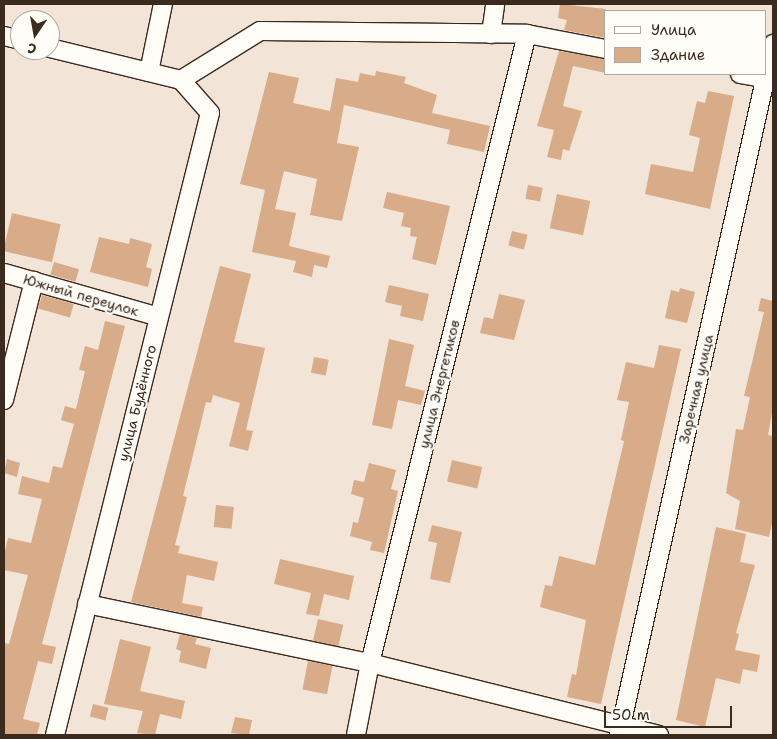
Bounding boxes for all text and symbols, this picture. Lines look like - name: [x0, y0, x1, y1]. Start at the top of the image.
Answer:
- north arrow: [10, 10, 60, 60]
- legend: [604, 10, 767, 75]
- text: Улица: [651, 20, 696, 40]
- text: С: [26, 39, 38, 58]
- text: Здание: [651, 45, 705, 65]
- street label: Южный переулок: [21, 270, 141, 320]
- street label: улица Энергетиков: [415, 318, 463, 450]
- street label: Заречная улица: [675, 333, 717, 445]
- street label: улица Будённого: [114, 343, 160, 463]
- scale bar: [607, 696, 734, 728]
- text: 50 m: [612, 705, 650, 725]

